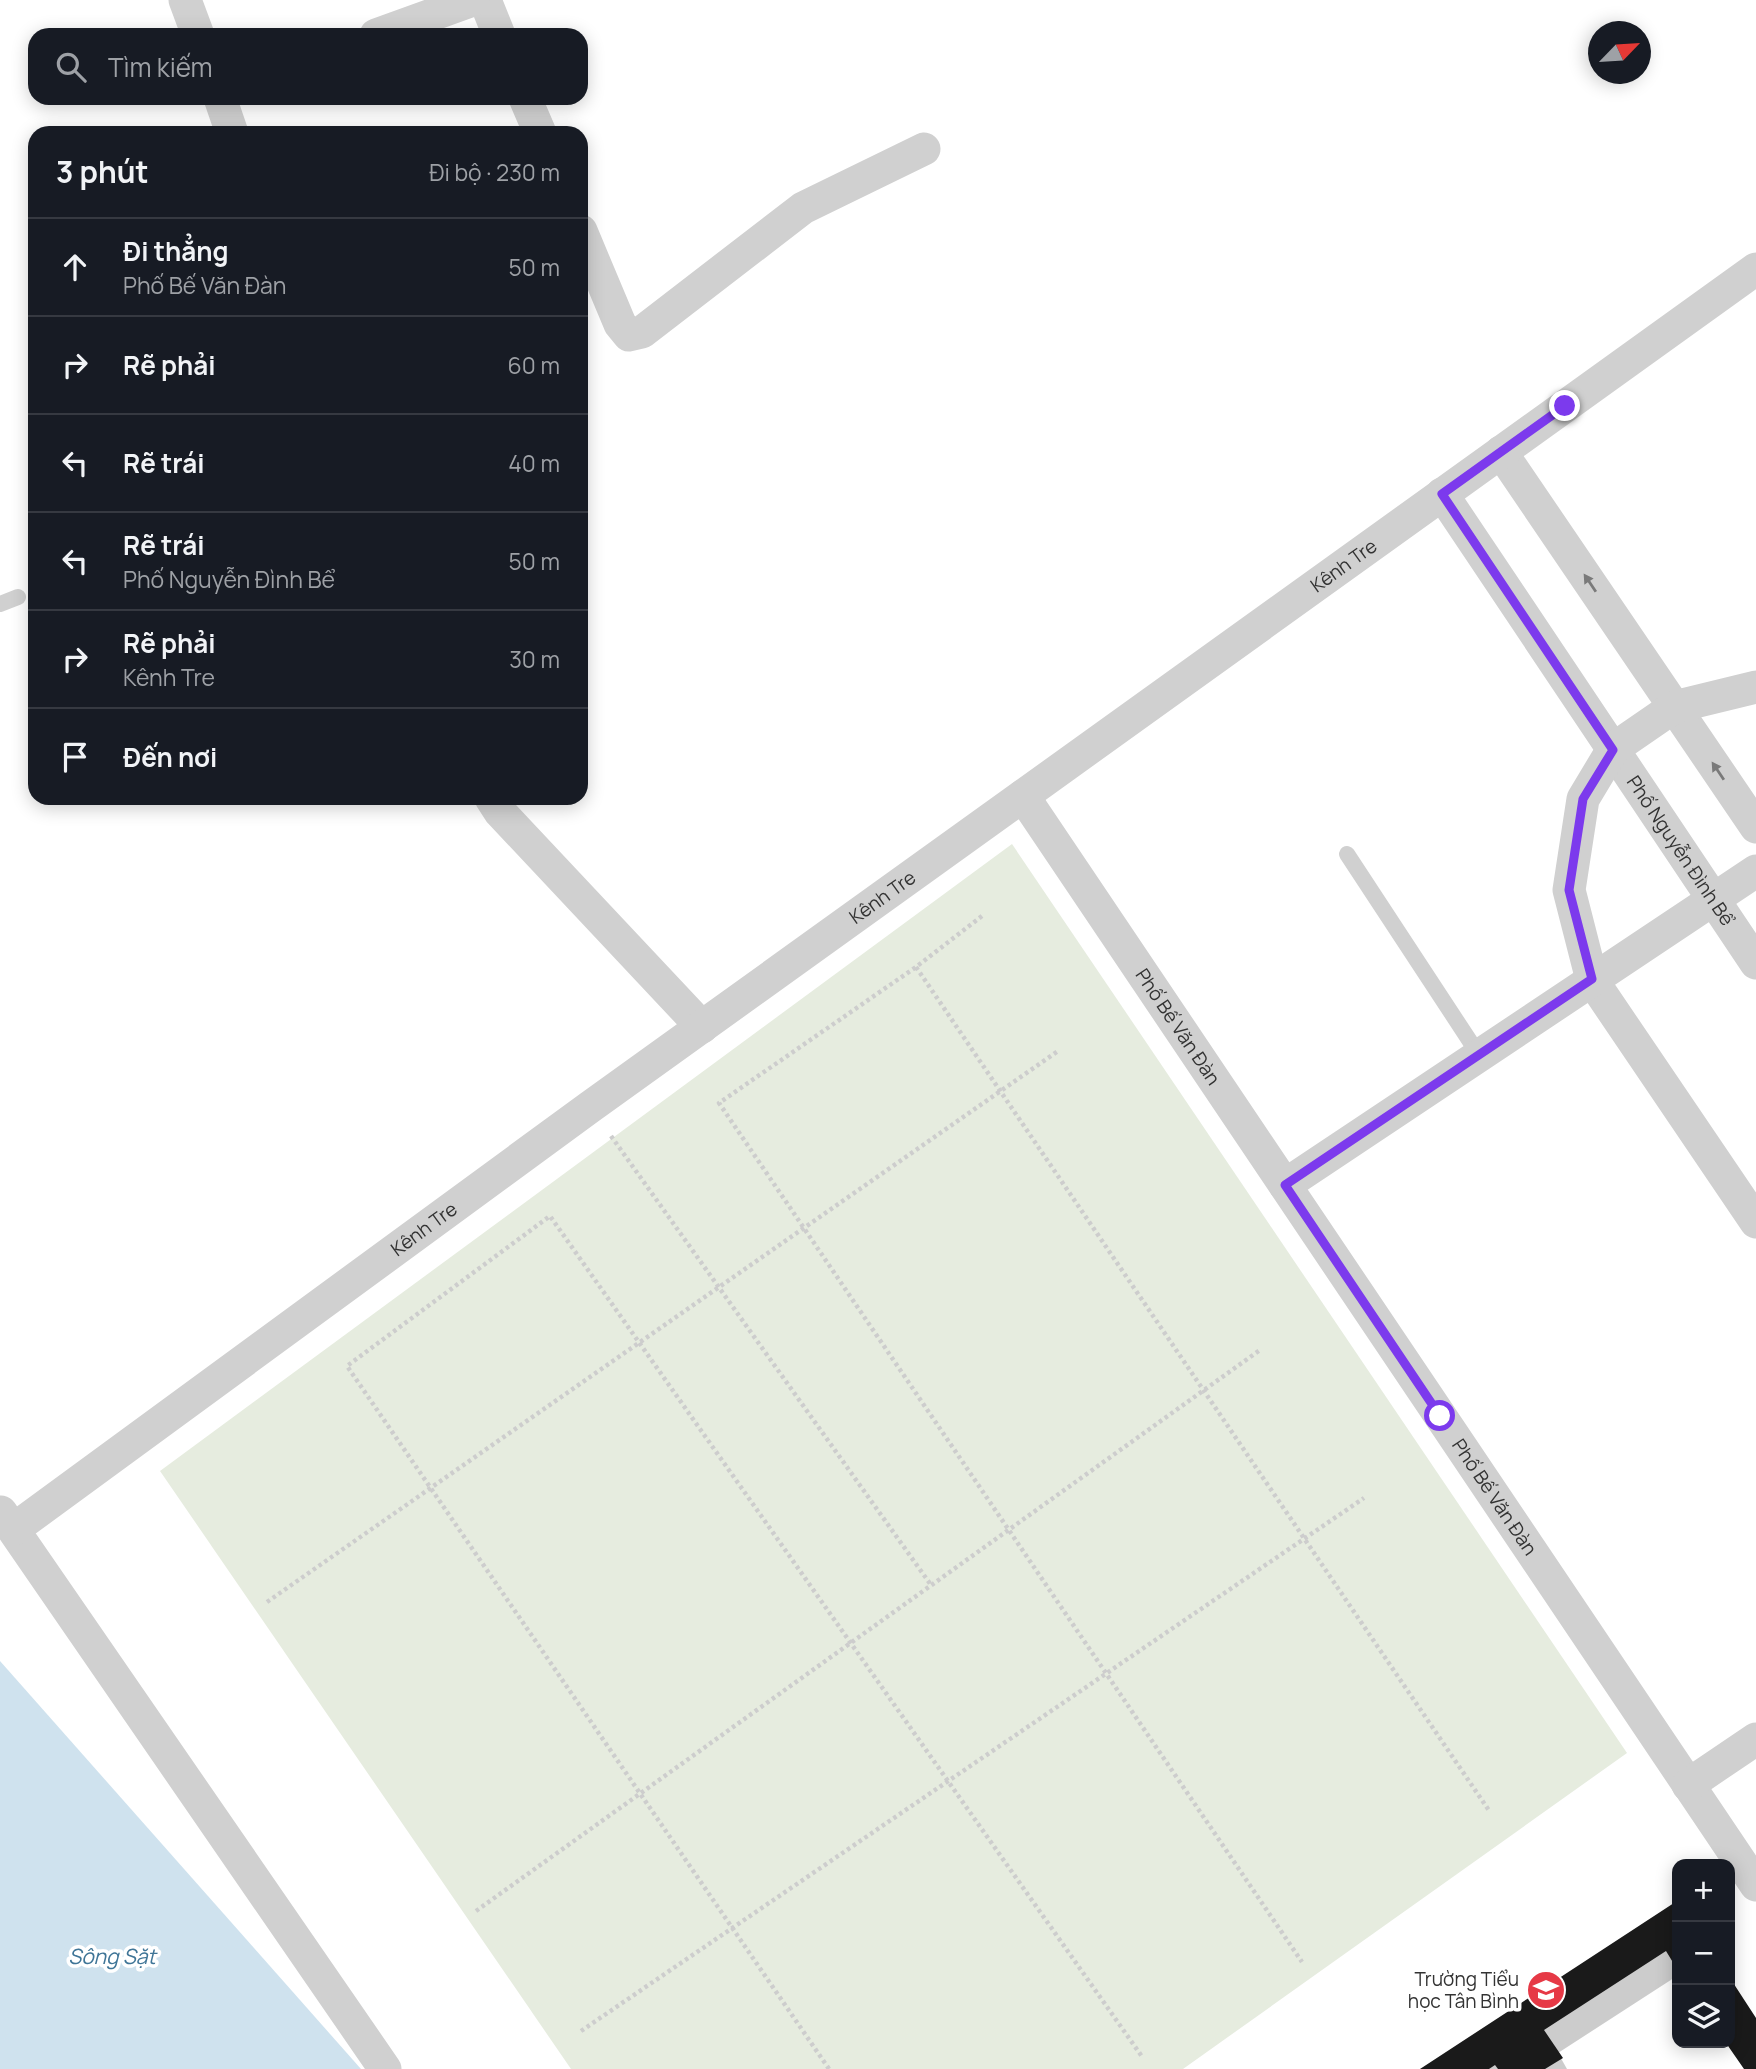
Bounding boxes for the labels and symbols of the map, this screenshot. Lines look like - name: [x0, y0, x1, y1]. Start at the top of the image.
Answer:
- north arrow: [1588, 21, 1651, 84]
- route end: [1549, 390, 1580, 421]
- street label: Kênh Tre: [1305, 533, 1382, 598]
- one-way arrow: [1584, 573, 1597, 592]
- one-way arrow: [1711, 762, 1725, 780]
- street label: Phố Nguyễn Đình Bể: [1621, 770, 1741, 931]
- street label: Kênh Tre: [844, 864, 921, 930]
- street label: Phố Bế Văn Đàn: [1130, 963, 1227, 1090]
- street label: Kênh Tre: [385, 1196, 462, 1262]
- route start: [1424, 1400, 1455, 1431]
- street label: Phố Bế Văn Đàn: [1446, 1434, 1543, 1560]
- water label: Sông Sặt: [68, 1942, 158, 1970]
- place label: Trường Tiểu học Tân Bình: [1408, 1966, 1519, 2014]
- school or university icon: Trường Tiểu học Tân Bình: [1525, 1969, 1567, 2011]

